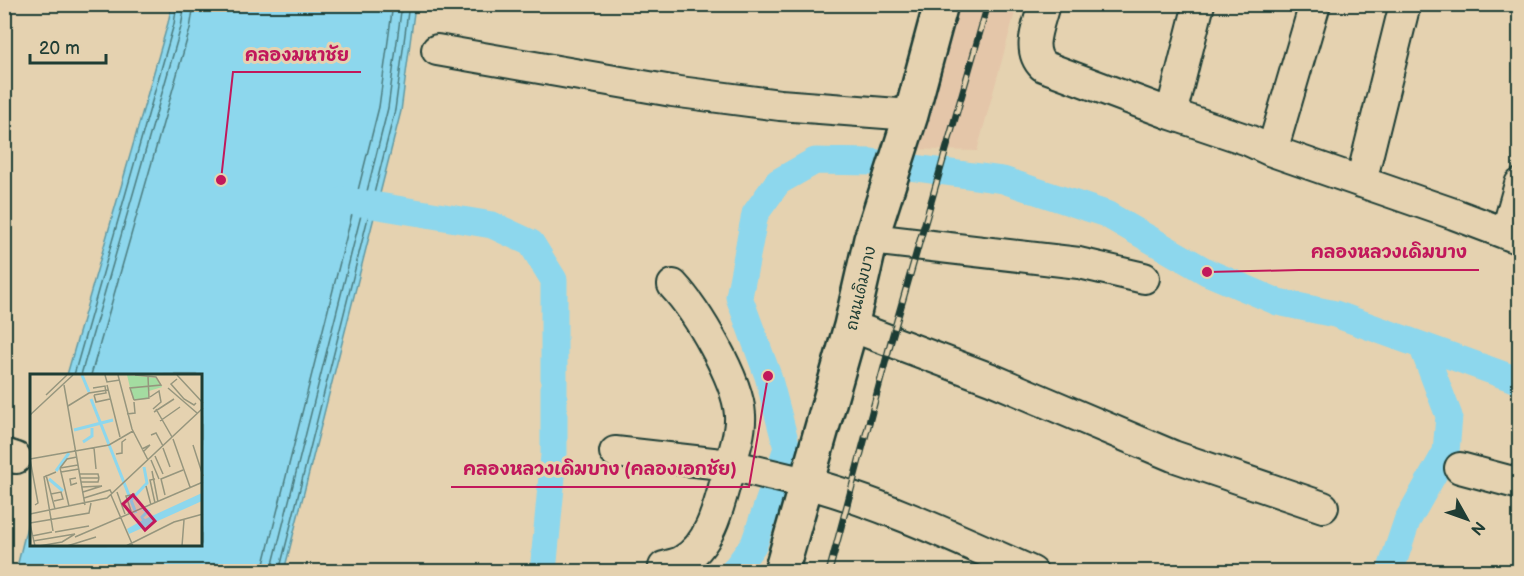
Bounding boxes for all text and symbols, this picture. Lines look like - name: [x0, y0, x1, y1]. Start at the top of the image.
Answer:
- scale bar: [30, 27, 106, 65]
- callout: คลองมหาชัย: [233, 36, 361, 72]
- text: 20 m: [39, 38, 80, 59]
- text: คลองมหาชัย: [245, 44, 349, 66]
- callout: คลองหลวงเดิมบาง: [1299, 234, 1479, 270]
- text: คลองหลวงเดิมบาง: [1311, 241, 1467, 263]
- street label: ถนนเดิมบาง: [841, 244, 880, 332]
- inset map: [30, 374, 202, 546]
- callout: คลองหลวงเดิมบาง (คลองเอกชัย): [451, 451, 749, 487]
- text: คลองหลวงเดิมบาง (คลองเอกชัย): [463, 458, 737, 480]
- north arrow: [1437, 489, 1497, 549]
- text: N: [1466, 517, 1488, 538]

